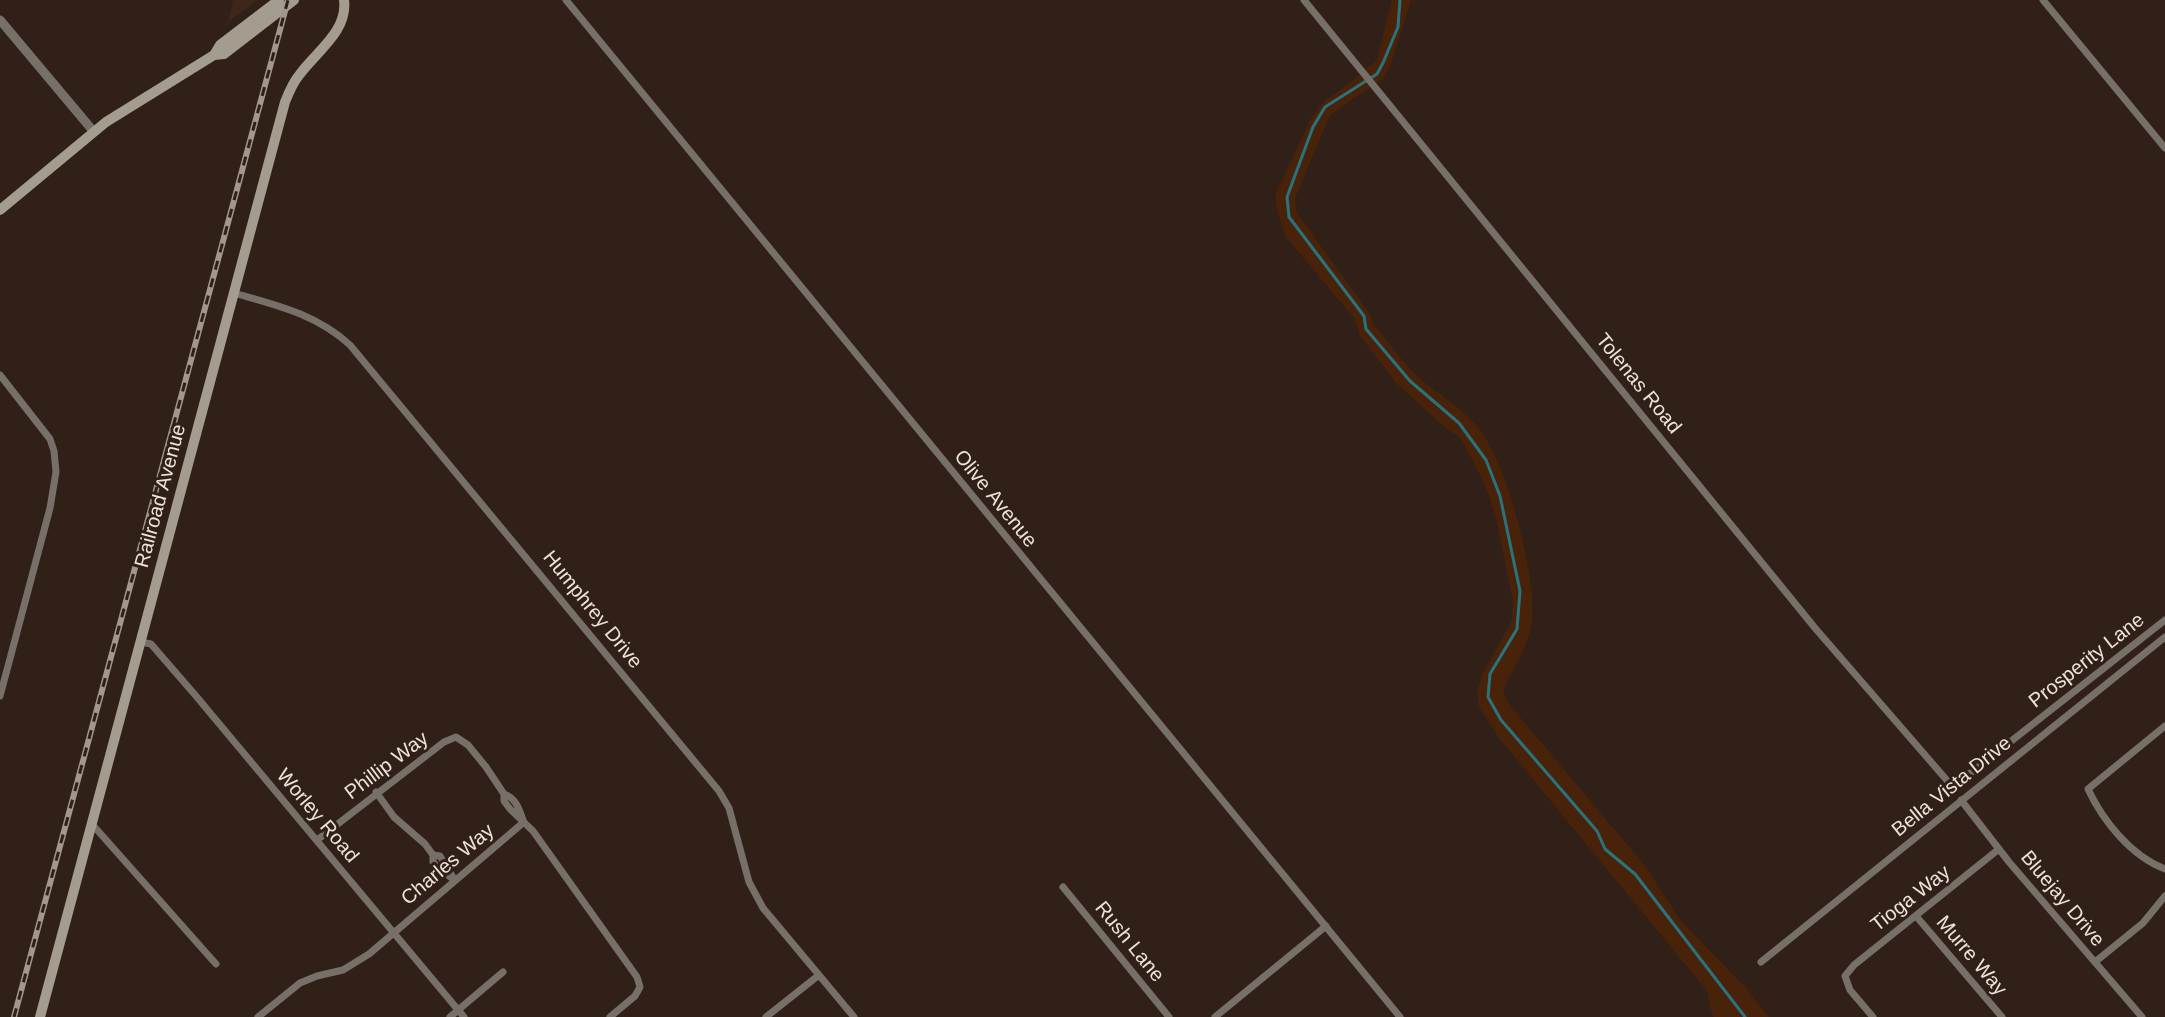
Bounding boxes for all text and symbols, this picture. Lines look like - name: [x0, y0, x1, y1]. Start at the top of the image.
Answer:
- street label: Tolenas Road: [1590, 329, 1686, 439]
- street label: Railroad Avenue: [130, 422, 192, 570]
- street label: Olive Avenue: [948, 445, 1042, 553]
- street label: Humphrey Drive: [537, 546, 647, 674]
- street label: Prosperity Lane: [2024, 608, 2150, 714]
- street label: Phillip Way: [341, 727, 433, 805]
- street label: Bella Vista Drive: [1888, 732, 2016, 842]
- street label: Worley Road: [271, 764, 363, 868]
- street label: Charles Way: [397, 819, 499, 911]
- street label: Bluejay Drive: [2015, 846, 2109, 952]
- street label: Tioga Way: [1867, 861, 1955, 937]
- street label: Rush Lane: [1089, 897, 1169, 987]
- street label: Murre Way: [1931, 911, 2011, 1001]

